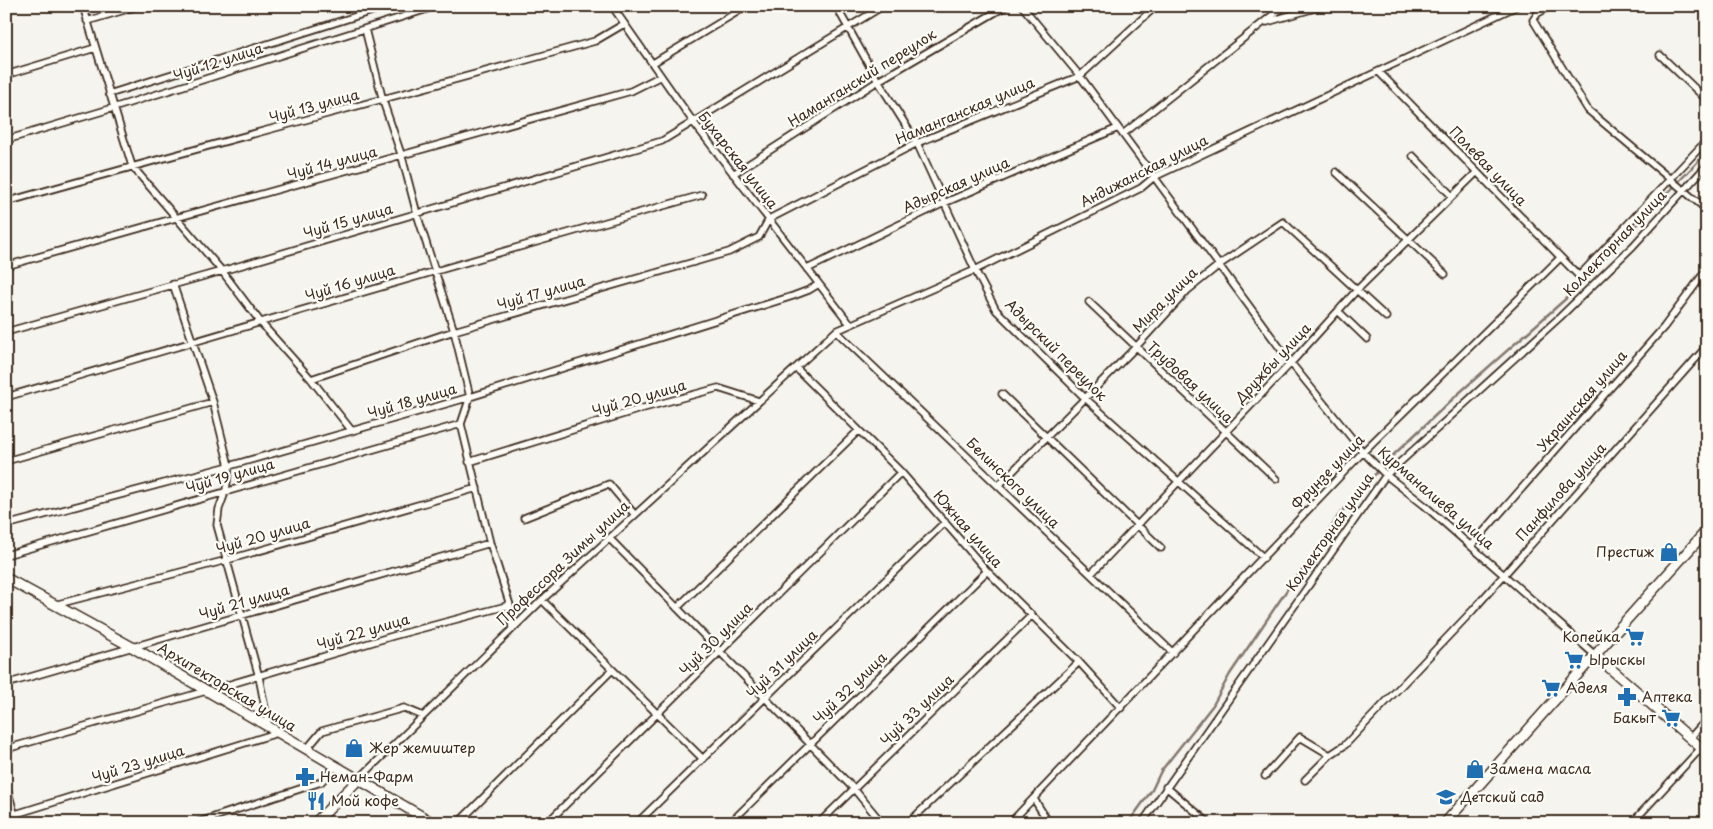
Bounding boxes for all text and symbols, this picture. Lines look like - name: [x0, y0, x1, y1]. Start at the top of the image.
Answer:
- street label: Наманганский переулок: [784, 23, 940, 132]
- street label: Чуй 12 улица: [170, 37, 266, 86]
- street label: Наманганская улица: [892, 72, 1038, 149]
- street label: Чуй 13 улица: [267, 83, 361, 128]
- street label: Бухарская улица: [694, 106, 783, 213]
- street label: Полевая улица: [1445, 121, 1532, 210]
- street label: Андижанская улица: [1076, 129, 1211, 212]
- street label: Чуй 14 улица: [285, 140, 379, 185]
- street label: Адырская улица: [899, 151, 1013, 218]
- street label: Коллекторная улица: [1558, 185, 1671, 300]
- street label: Чуй 15 улица: [301, 198, 395, 243]
- street label: Чуй 16 улица: [302, 259, 398, 306]
- street label: Мира улица: [1127, 262, 1202, 337]
- street label: Чуй 17 улица: [494, 270, 587, 315]
- street label: Адырский переулок: [1001, 294, 1113, 406]
- street label: Дружбы улица: [1229, 318, 1316, 408]
- street label: Трудовая улица: [1142, 336, 1238, 427]
- street label: Украинская улица: [1532, 345, 1632, 456]
- street label: Чуй 20 улица: [589, 374, 689, 421]
- street label: Чуй 18 улица: [365, 378, 459, 423]
- street label: Фрунзе улица: [1286, 429, 1369, 514]
- street label: Белинского улица: [962, 433, 1065, 533]
- street label: Панфилова улица: [1511, 438, 1611, 545]
- street label: Курманалиева улица: [1374, 441, 1499, 554]
- street label: Чуй 19 улица: [183, 453, 277, 498]
- street label: Коллекторная улица: [1281, 468, 1379, 595]
- street label: Южная улица: [929, 485, 1008, 572]
- street label: Профессора Зимы улица: [491, 495, 634, 630]
- street label: Чуй 20 улица: [213, 512, 313, 559]
- place label: Престиж: [1596, 541, 1655, 562]
- shop icon: Престиж: [1658, 541, 1680, 563]
- street label: Чуй 21 улица: [196, 579, 292, 624]
- street label: Чуй 30 улица: [674, 597, 757, 680]
- street label: Чуй 22 улица: [314, 608, 412, 655]
- street label: Чуй 31 улица: [741, 624, 822, 703]
- place label: Копейка: [1563, 626, 1620, 647]
- supermarket icon: Копейка: [1624, 626, 1646, 648]
- street label: Архитекторская улица: [154, 637, 301, 737]
- street label: Чуй 32 улица: [808, 647, 891, 728]
- supermarket icon: Ырыскы: [1563, 649, 1585, 671]
- place label: Ырыскы: [1589, 649, 1646, 670]
- street label: Чуй 33 улица: [875, 669, 958, 750]
- supermarket icon: Аделя: [1540, 677, 1562, 699]
- place label: Аделя: [1566, 677, 1608, 698]
- pharmacy icon: Аптека: [1616, 686, 1638, 708]
- place label: Аптека: [1642, 686, 1692, 707]
- place label: Бакыт: [1613, 707, 1656, 728]
- supermarket icon: Бакыт: [1660, 707, 1682, 729]
- shop icon: Жер жемиштер: [343, 737, 365, 759]
- place label: Жер жемиштер: [369, 737, 475, 758]
- street label: Чуй 23 улица: [89, 739, 187, 788]
- shop icon: Замена масла: [1464, 758, 1486, 780]
- place label: Замена масла: [1490, 758, 1591, 779]
- pharmacy icon: Неман-Фарм: [294, 766, 316, 788]
- place label: Неман-Фарм: [320, 766, 414, 787]
- school or university icon: Детский сад: [1435, 786, 1457, 808]
- place label: Детский сад: [1460, 786, 1544, 807]
- restaurant icon: Мой кофе: [305, 790, 327, 812]
- place label: Мой кофе: [331, 790, 399, 811]

